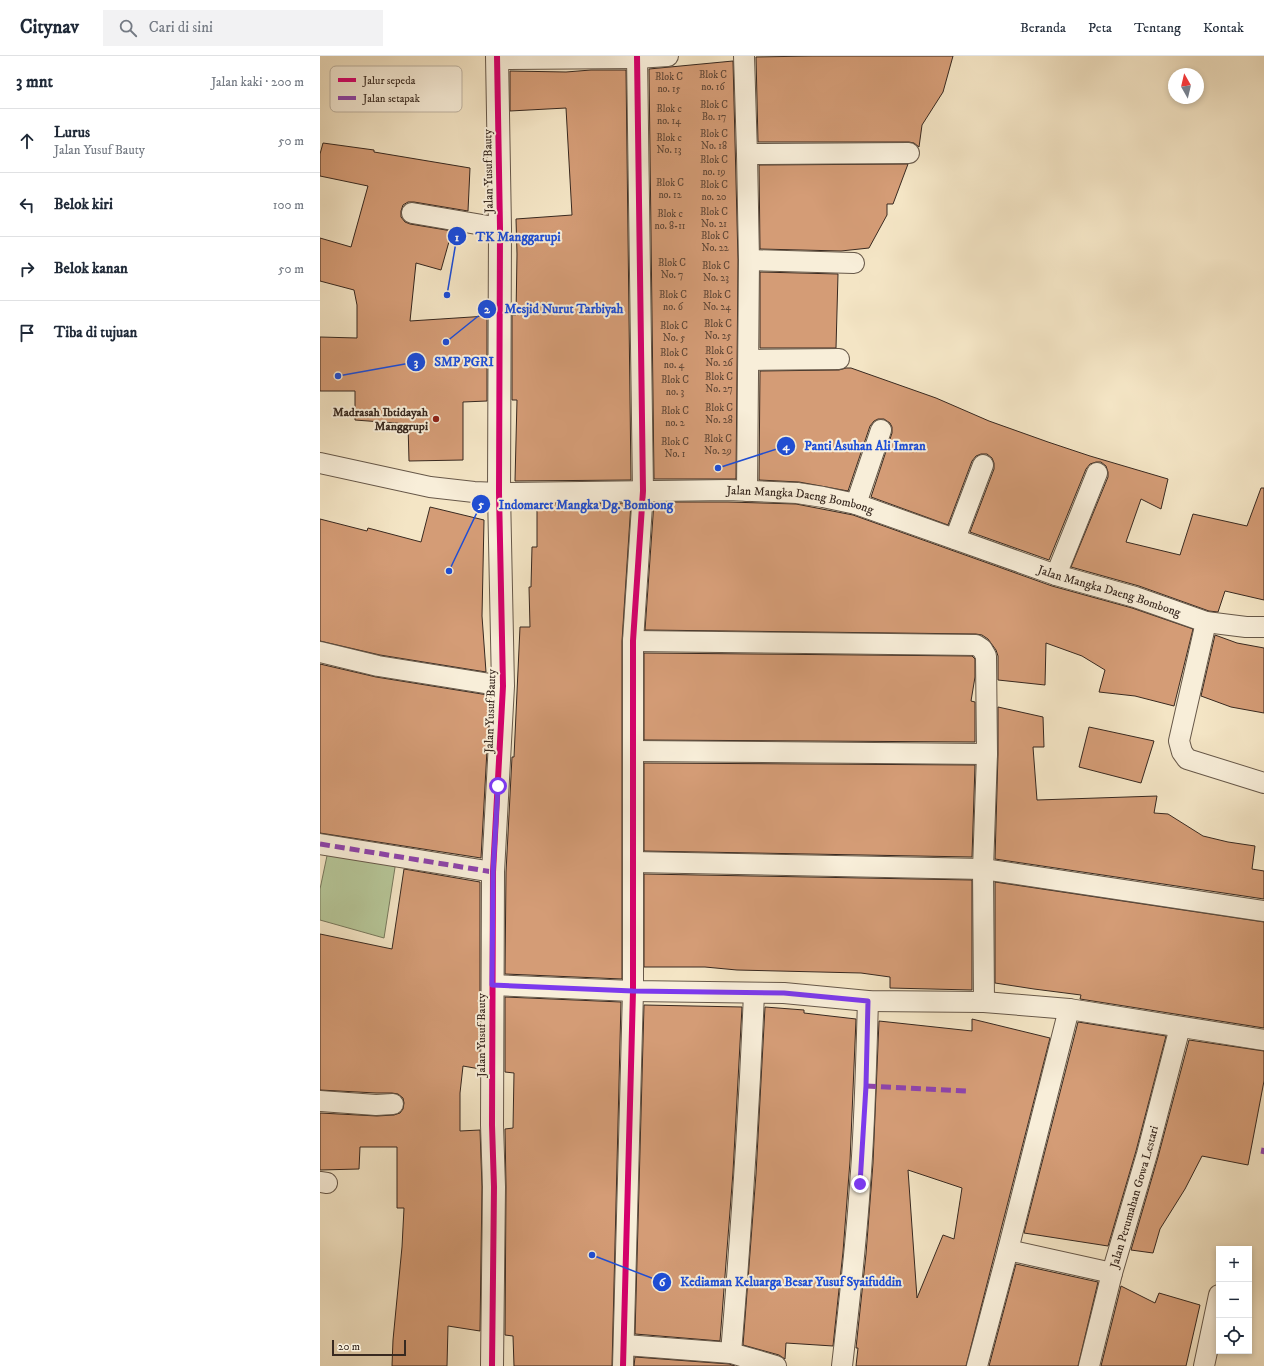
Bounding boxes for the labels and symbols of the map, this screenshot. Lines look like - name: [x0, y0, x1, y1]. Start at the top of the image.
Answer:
- legend: [330, 66, 462, 112]
- north arrow: [1168, 68, 1204, 104]
- house number: Blok C no. 16: [699, 69, 727, 93]
- house number: Blok C no. 15: [655, 71, 683, 95]
- text: Jalur sepeda: [362, 74, 416, 88]
- text: Jalan setapak: [362, 92, 421, 106]
- house number: Blok C Bo. 17: [700, 99, 728, 123]
- house number: Blok c no. 14: [656, 103, 682, 127]
- house number: Blok C No. 18: [700, 128, 728, 152]
- street label: Jalan Yusuf Bauty: [480, 129, 497, 214]
- house number: Blok c No. 13: [656, 132, 682, 156]
- house number: Blok C no. 19: [700, 154, 728, 178]
- house number: Blok C no. 12: [656, 177, 684, 201]
- house number: Blok C no. 20: [700, 179, 728, 203]
- house number: Blok C No. 21: [700, 206, 728, 230]
- house number: Blok c no. 8-11: [655, 208, 686, 232]
- callout: TK Manggarupi: [447, 224, 569, 249]
- text: TK Manggarupi: [474, 229, 561, 246]
- text: 1: [455, 230, 460, 245]
- house number: Blok C No. 22: [701, 230, 729, 254]
- house number: Blok C No. 7: [658, 257, 686, 281]
- house number: Blok C No. 23: [702, 260, 730, 284]
- house number: Blok C no. 6: [659, 289, 687, 313]
- house number: Blok C No. 24: [703, 289, 731, 313]
- callout: Mesjid Nurut Tarbiyah: [477, 296, 632, 321]
- text: Mesjid Nurut Tarbiyah: [505, 301, 624, 318]
- text: 2: [484, 302, 491, 317]
- house number: Blok C No. 25: [704, 318, 732, 342]
- house number: Blok C No. 5: [660, 320, 688, 344]
- house number: Blok C No. 26: [705, 345, 734, 369]
- house number: Blok C no. 4: [660, 347, 688, 371]
- callout: SMP PGRI: [406, 349, 502, 374]
- text: SMP PGRI: [434, 354, 494, 370]
- text: 3: [414, 355, 419, 370]
- house number: Blok C No. 27: [705, 371, 733, 395]
- house number: Blok C no. 3: [661, 374, 689, 398]
- house number: Blok C No. 28: [705, 402, 733, 426]
- place label: Madrasah Ibtidayah Manggrupi: [333, 405, 429, 434]
- house number: Blok C no. 2: [661, 405, 689, 429]
- marker: Madrasah Ibtidayah Manggrupi: [431, 414, 441, 424]
- house number: Blok C No. 29: [704, 433, 732, 457]
- callout: Panti Asuhan Ali Imran: [776, 433, 934, 458]
- house number: Blok C No. 1: [661, 436, 689, 460]
- text: Panti Asuhan Ali Imran: [804, 438, 926, 454]
- text: 4: [782, 439, 791, 454]
- street label: Jalan Mangka Daeng Bombong: [725, 483, 876, 518]
- callout: Indomaret Mangka Dg. Bombong: [471, 492, 681, 517]
- text: 5: [477, 497, 484, 512]
- text: Indomaret Mangka Dg. Bombong: [499, 497, 674, 514]
- street label: Jalan Mangka Daeng Bombong: [1035, 562, 1183, 621]
- street label: Jalan Yusuf Bauty: [482, 668, 499, 754]
- route start: [489, 777, 507, 795]
- street label: Jalan Yusuf Bauty: [474, 993, 489, 1078]
- street label: Jalan Perumahan Gowa Lestari: [1107, 1124, 1162, 1271]
- route end: [851, 1175, 869, 1193]
- callout: Kediaman Keluarga Besar Yusuf Syaifuddin: [652, 1269, 910, 1294]
- text: Kediaman Keluarga Besar Yusuf Syaifuddin: [680, 1274, 902, 1291]
- text: 6: [659, 1275, 666, 1290]
- scale bar: [332, 1338, 406, 1357]

